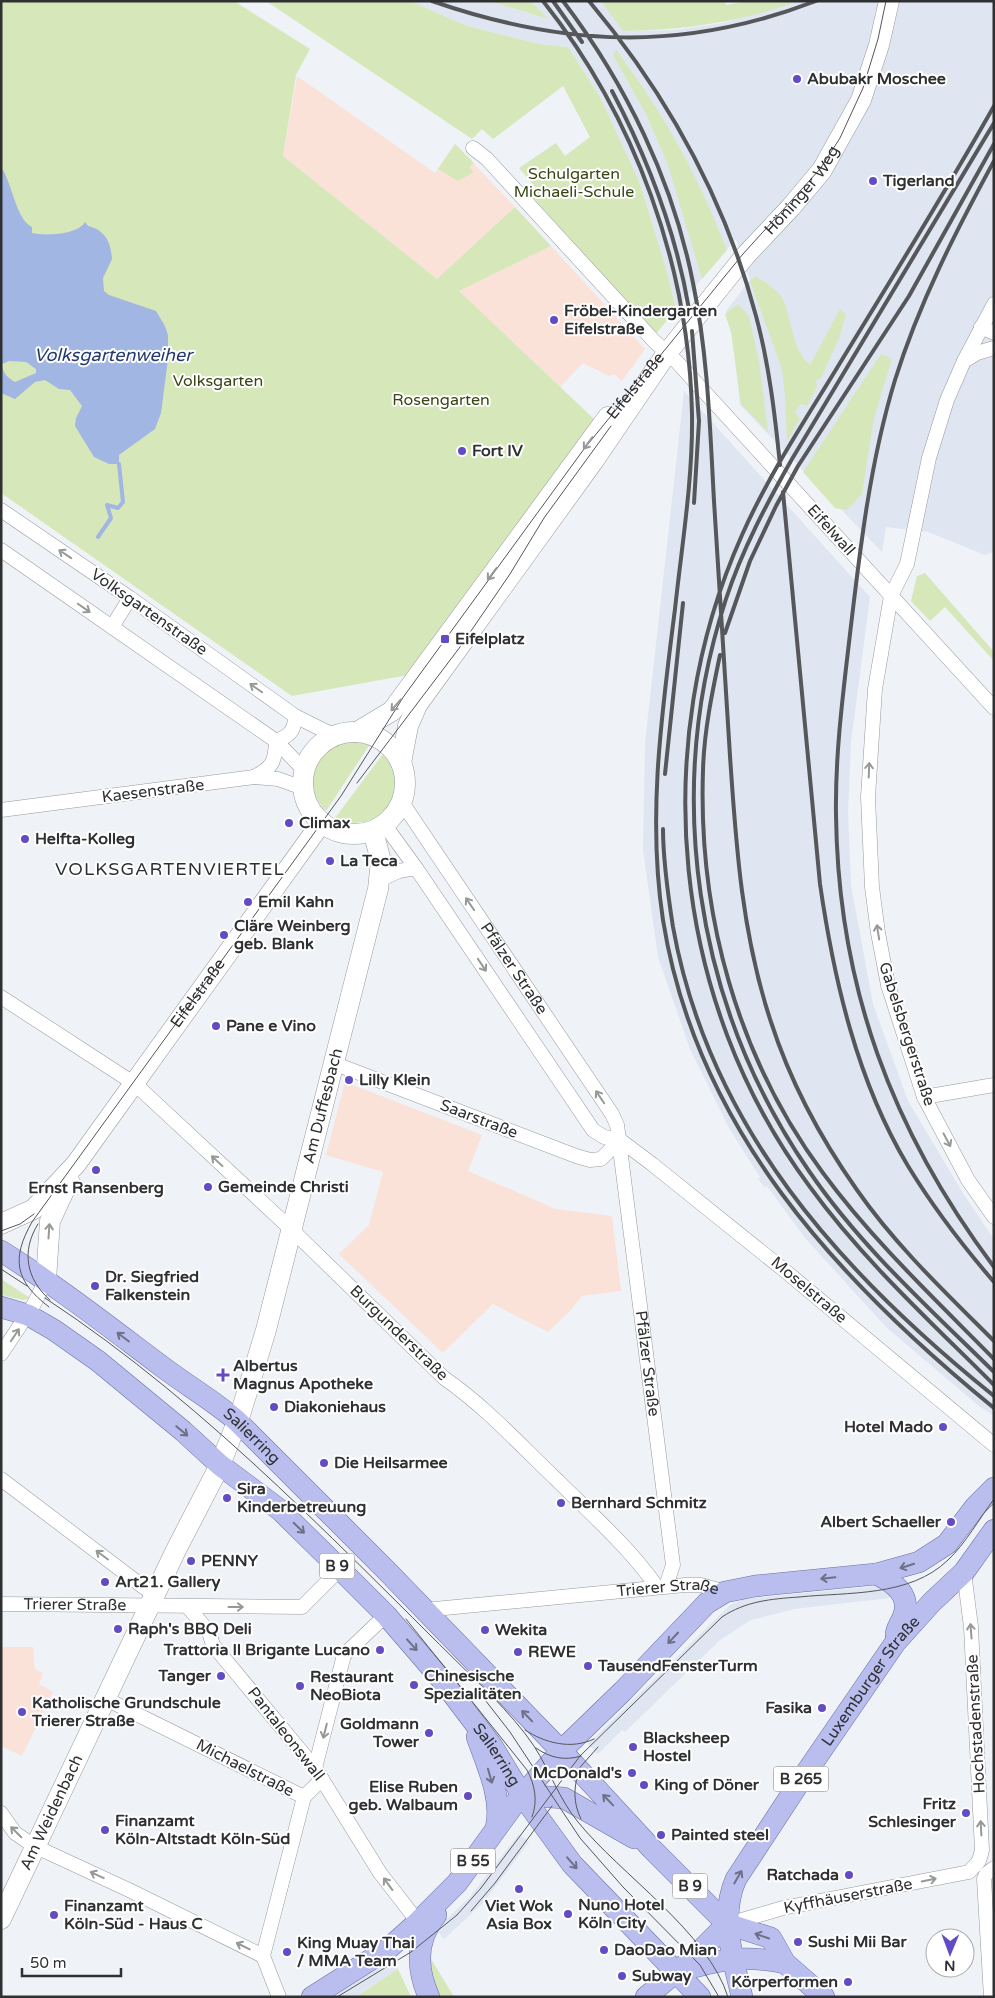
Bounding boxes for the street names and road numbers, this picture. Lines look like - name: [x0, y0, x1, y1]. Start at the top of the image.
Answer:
- street label: Höninger Weg: [760, 142, 844, 239]
- street label: Eifelstraße: [602, 348, 669, 423]
- street label: Eifelwall: [803, 500, 859, 560]
- street label: Volksgartenstraße: [87, 564, 211, 660]
- street label: Kaesenstraße: [101, 775, 205, 807]
- street label: Pfälzer Straße: [476, 919, 552, 1018]
- street label: Eifelstraße: [166, 955, 230, 1032]
- street label: Gabelsbergerstraße: [874, 960, 940, 1108]
- street label: Am Duffesbach: [299, 1046, 347, 1166]
- street label: Saarstraße: [437, 1095, 521, 1143]
- street label: Moselstraße: [767, 1252, 851, 1328]
- street label: Burgunderstraße: [346, 1281, 452, 1385]
- street label: Pfälzer Straße: [631, 1309, 664, 1418]
- street label: Salierring: [219, 1404, 284, 1468]
- road number: B 9: [320, 1554, 354, 1578]
- street label: Trierer Straße: [616, 1575, 721, 1601]
- street label: Trierer Straße: [23, 1594, 127, 1615]
- street label: Luxemburger Straße: [817, 1612, 924, 1750]
- street label: Hochstadenstraße: [962, 1654, 990, 1794]
- street label: Pantaleonswall: [243, 1683, 329, 1785]
- street label: Salierring: [468, 1719, 524, 1790]
- street label: Michaelstraße: [193, 1735, 297, 1801]
- street label: Am Weidenbach: [16, 1751, 87, 1873]
- road number: B 265: [774, 1766, 828, 1792]
- road number: B 55: [450, 1848, 496, 1874]
- road number: B 9: [672, 1874, 708, 1898]
- street label: Kyffhäuserstraße: [782, 1874, 914, 1918]

